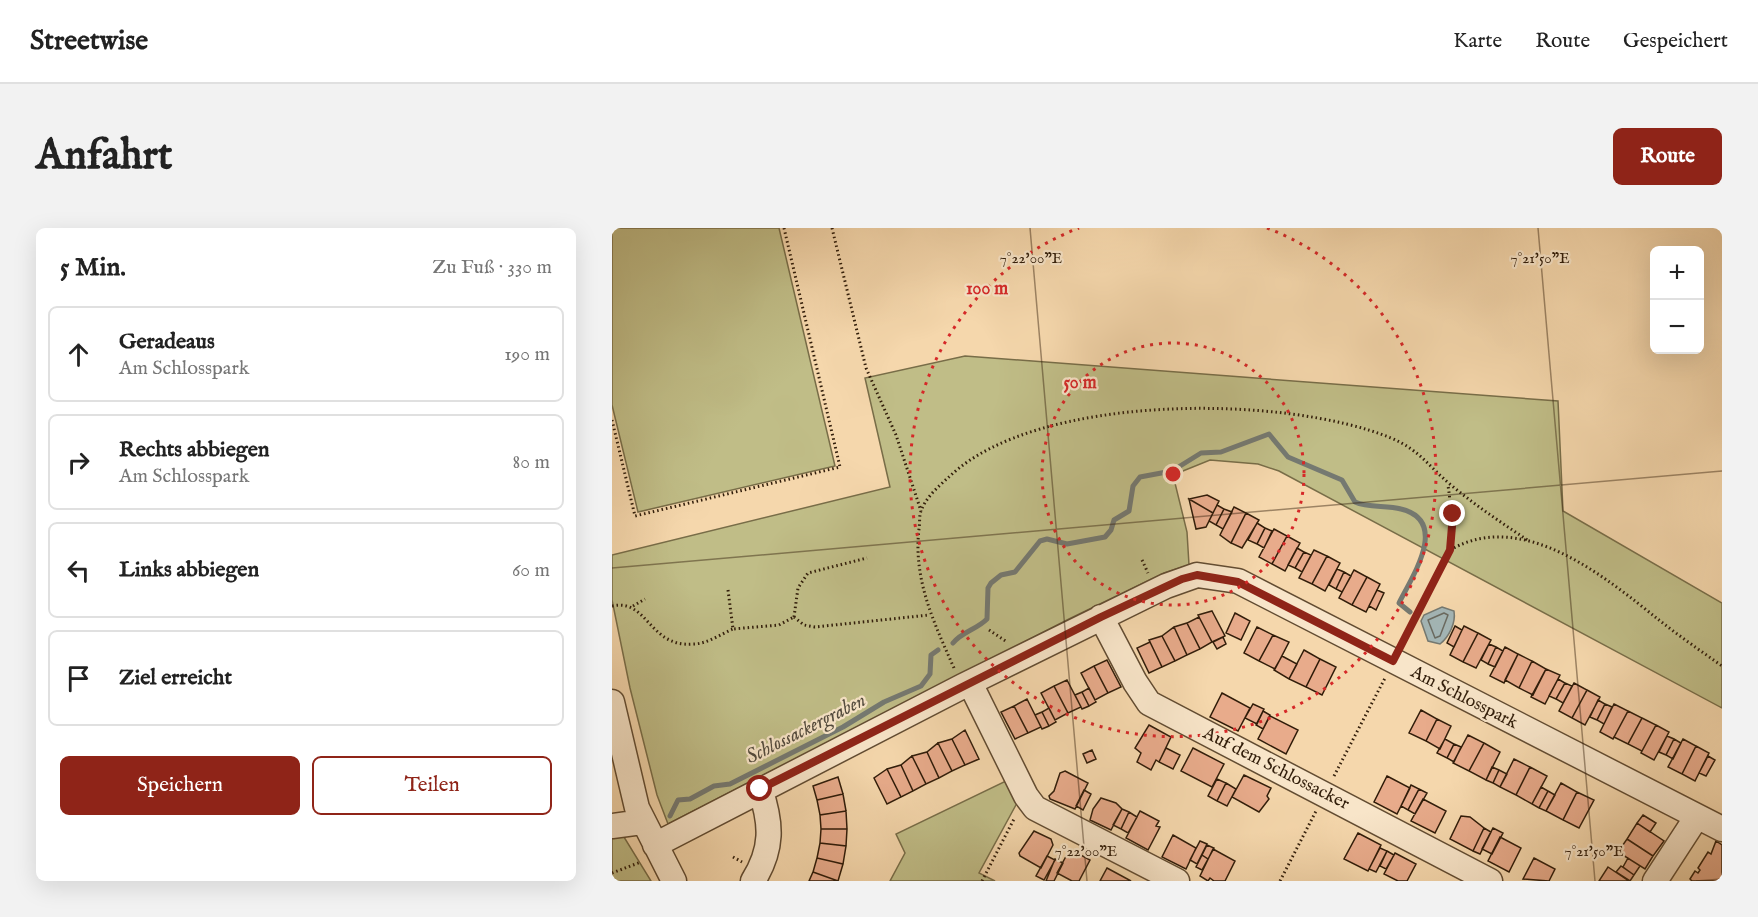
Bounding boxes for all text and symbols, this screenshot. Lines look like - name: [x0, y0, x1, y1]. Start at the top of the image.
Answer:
- text: Streetwise: [30, 24, 148, 59]
- text: Karte: [1453, 28, 1502, 55]
- text: Route: [1535, 28, 1590, 55]
- text: Gespeichert: [1623, 28, 1728, 55]
- button: Route: [1613, 128, 1722, 185]
- text: Anfahrt: [36, 130, 172, 183]
- map controls: [1650, 246, 1704, 354]
- button: +: [1650, 246, 1704, 300]
- text: 7°22'00"E: [1000, 249, 1062, 268]
- text: 7°21'50"E: [1510, 249, 1570, 268]
- text: 5 Min.: [60, 251, 126, 284]
- text: Zu Fuß · 330 m: [432, 255, 552, 280]
- text: 100 m: [966, 278, 1008, 301]
- button: −: [1650, 300, 1704, 354]
- text: Geradeaus: [119, 328, 215, 356]
- icon: ahead: [62, 338, 95, 371]
- text: 190 m: [504, 342, 550, 367]
- text: Am Schlosspark: [119, 356, 249, 381]
- text: 50 m: [1063, 372, 1097, 395]
- text: Rechts abbiegen: [119, 436, 269, 464]
- icon: right: [62, 446, 95, 479]
- text: 80 m: [513, 450, 550, 475]
- text: Am Schlosspark: [119, 464, 249, 489]
- centre of rings: [1163, 464, 1183, 484]
- route end: [1439, 500, 1465, 526]
- icon: left: [62, 554, 95, 587]
- text: Links abbiegen: [119, 556, 259, 584]
- text: 60 m: [512, 558, 550, 583]
- street label: Am Schlosspark: [1406, 661, 1522, 735]
- icon: arrive: [62, 662, 95, 695]
- text: Ziel erreicht: [119, 664, 232, 692]
- water label: Schlossackergraben: [742, 688, 871, 771]
- street label: Auf dem Schlossacker: [1198, 722, 1353, 816]
- button: Speichern: [60, 756, 300, 815]
- button: Teilen: [312, 756, 552, 815]
- route start: [746, 775, 772, 801]
- text: 7°22'00"E: [1055, 842, 1117, 861]
- text: 7°21'50"E: [1564, 842, 1624, 861]

